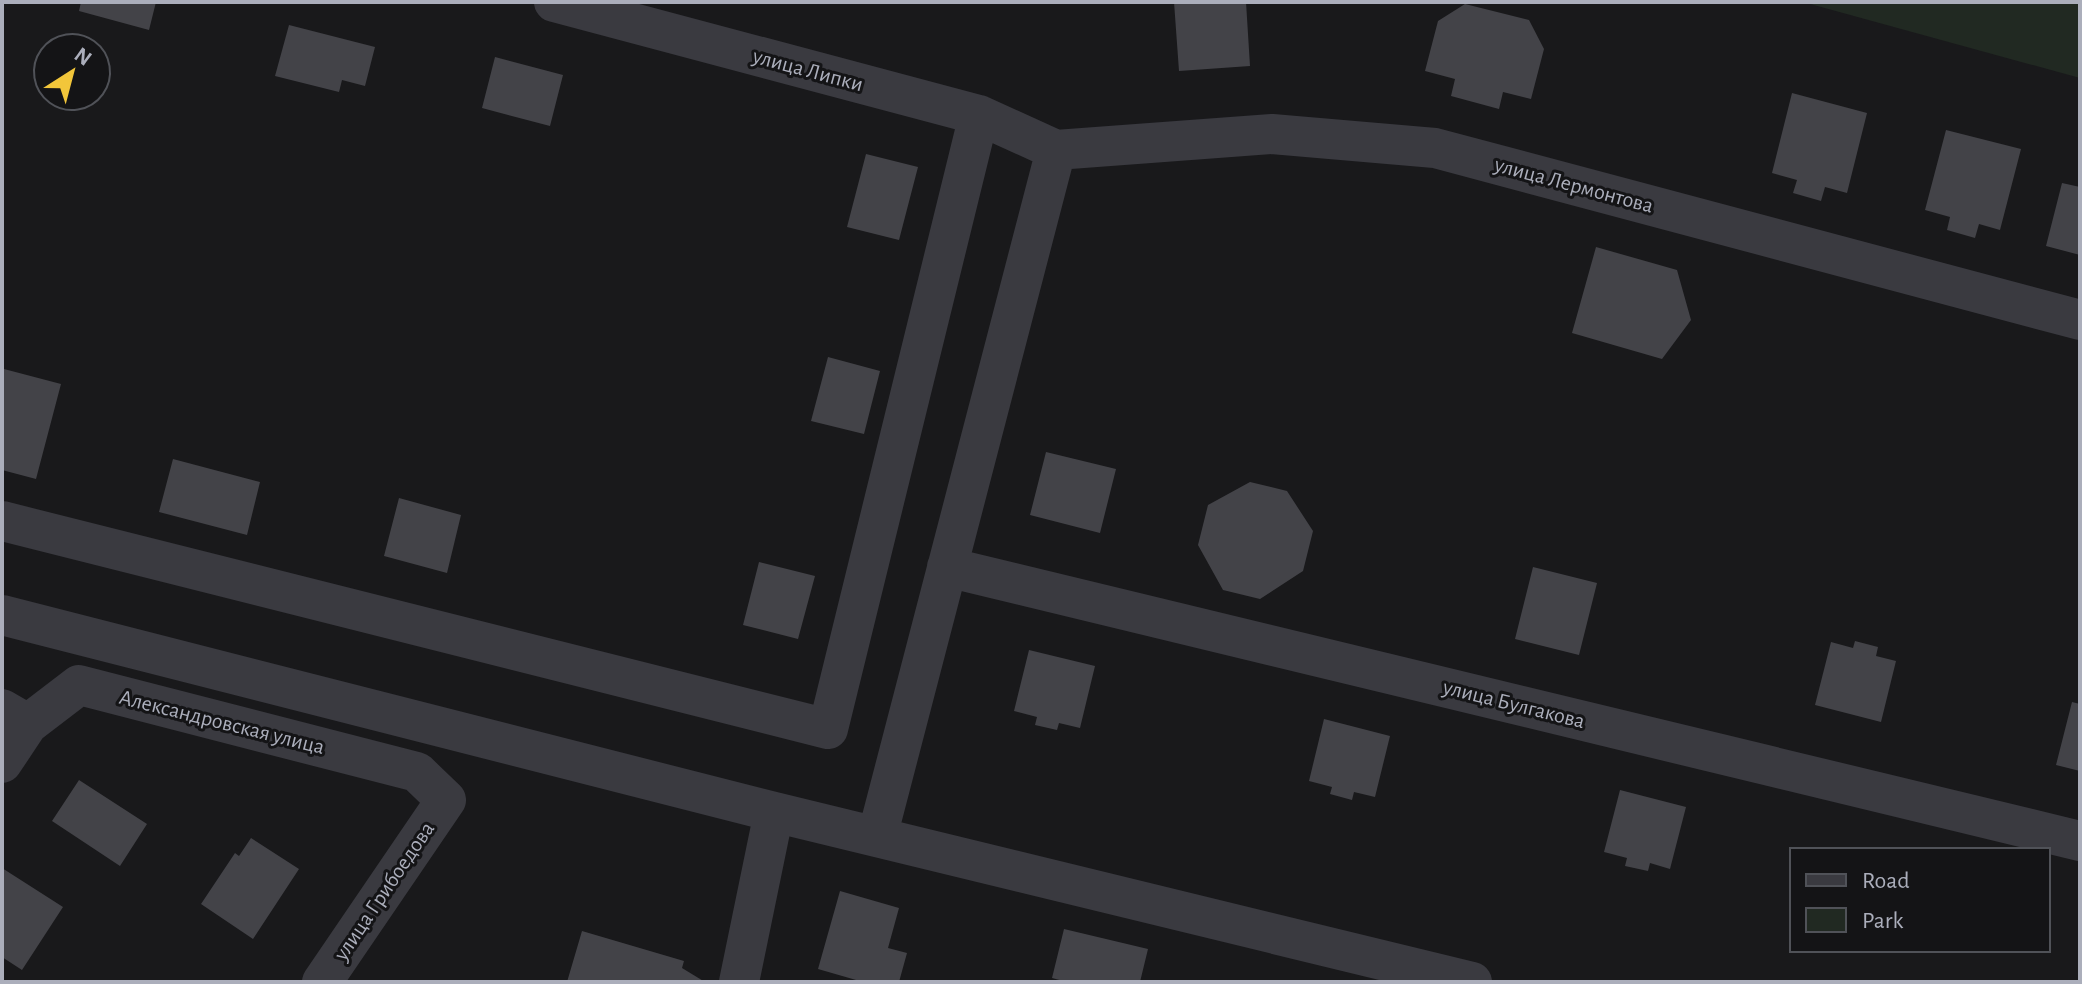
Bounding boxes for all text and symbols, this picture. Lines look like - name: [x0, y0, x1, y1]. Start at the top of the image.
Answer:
- north arrow: [32, 32, 112, 112]
- text: N: [71, 43, 96, 70]
- street label: улица Липки: [749, 44, 866, 95]
- street label: улица Лермонтова: [1491, 153, 1656, 217]
- street label: улица Булгакова: [1440, 675, 1587, 732]
- street label: Александровская улица: [117, 686, 327, 758]
- street label: улица Грибоедова: [329, 818, 438, 965]
- legend: [1790, 848, 2050, 952]
- text: Road: [1862, 869, 1910, 893]
- text: Park: [1862, 909, 1903, 933]

